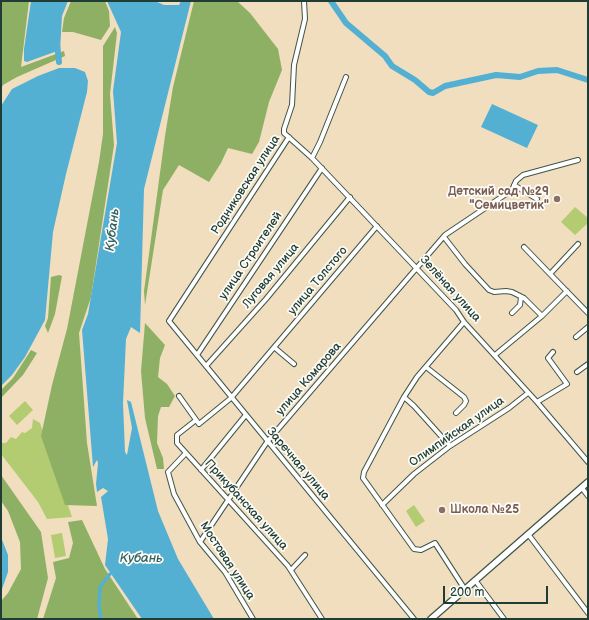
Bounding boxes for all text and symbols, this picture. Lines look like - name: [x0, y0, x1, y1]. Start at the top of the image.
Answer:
- street label: Родниковская улица: [209, 133, 283, 237]
- place label: Детский сад №29 "Семицветик": [448, 185, 549, 213]
- marker: Детский сад №29 "Семицветик": [552, 194, 562, 204]
- water label: Кубань: [103, 208, 123, 252]
- street label: улица Строителей: [216, 209, 286, 303]
- street label: Луговая улица: [240, 241, 302, 311]
- street label: улица Толстого: [285, 244, 351, 318]
- street label: Зелёная улица: [417, 253, 483, 325]
- street label: улица Комарова: [273, 340, 345, 418]
- street label: Олимпийская улица: [407, 394, 507, 470]
- street label: Заречная улица: [263, 425, 333, 503]
- street label: Прикубанская улица: [201, 457, 291, 553]
- place label: Школа №25: [450, 503, 519, 517]
- marker: Школа №25: [437, 505, 447, 515]
- street label: Мостовая улица: [196, 519, 258, 603]
- water label: Кубань: [120, 551, 162, 567]
- scale bar: [445, 578, 550, 604]
- text: 200 m: [450, 585, 484, 600]

